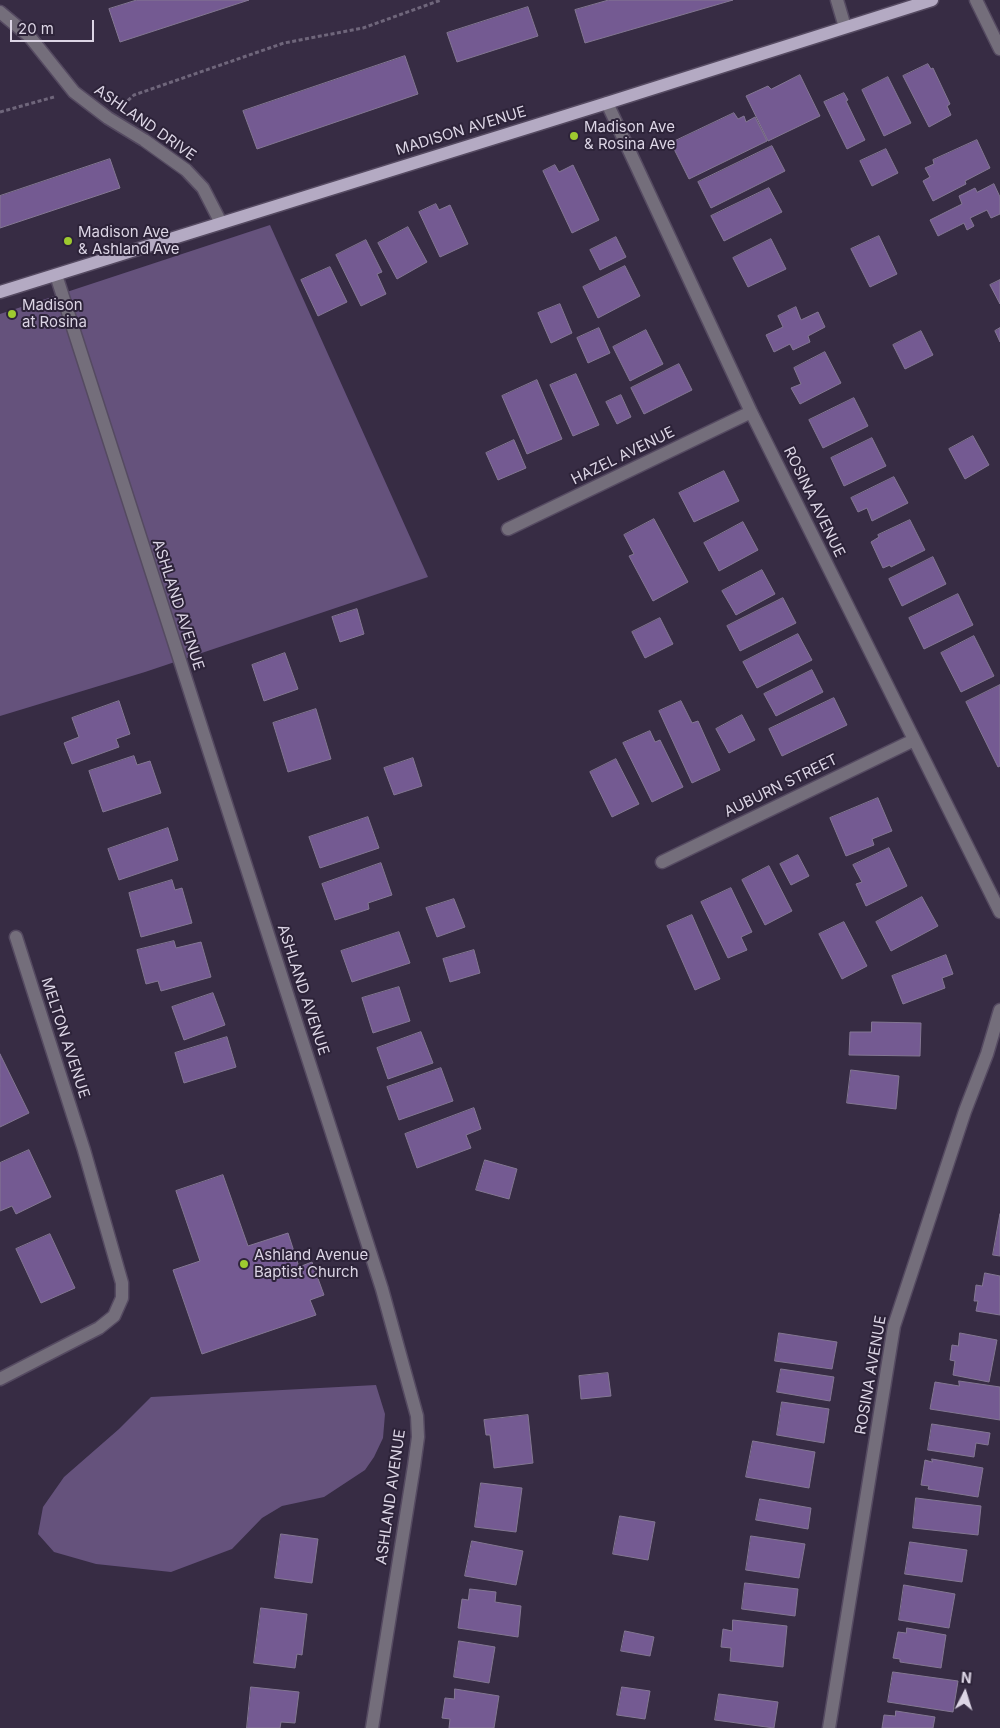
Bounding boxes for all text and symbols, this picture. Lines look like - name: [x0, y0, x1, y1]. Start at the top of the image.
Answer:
- scale bar: [12, 10, 96, 42]
- text: 20 m: [18, 19, 54, 38]
- street label: ASHLAND DRIVE: [91, 81, 199, 165]
- street label: MADISON AVENUE: [394, 103, 528, 159]
- place label: Madison Ave & Rosina Ave: [584, 118, 676, 153]
- marker: Madison Ave & Rosina Ave: [568, 130, 580, 142]
- place label: Madison Ave & Ashland Ave: [78, 223, 180, 258]
- marker: Madison Ave & Ashland Ave: [62, 235, 74, 247]
- place label: Madison at Rosina: [22, 296, 87, 331]
- marker: Madison at Rosina: [6, 308, 18, 320]
- street label: HAZEL AVENUE: [568, 423, 678, 489]
- street label: ROSINA AVENUE: [779, 444, 849, 560]
- street label: ASHLAND AVENUE: [148, 537, 208, 673]
- street label: AUBURN STREET: [721, 751, 841, 821]
- street label: ASHLAND AVENUE: [273, 922, 333, 1058]
- street label: MELTON AVENUE: [37, 975, 93, 1101]
- place label: Ashland Avenue Baptist Church: [254, 1246, 368, 1281]
- marker: Ashland Avenue Baptist Church: [238, 1258, 250, 1270]
- street label: ROSINA AVENUE: [852, 1314, 890, 1436]
- street label: ASHLAND AVENUE: [373, 1428, 409, 1566]
- north arrow: [940, 1668, 990, 1718]
- text: N: [960, 1669, 972, 1686]

